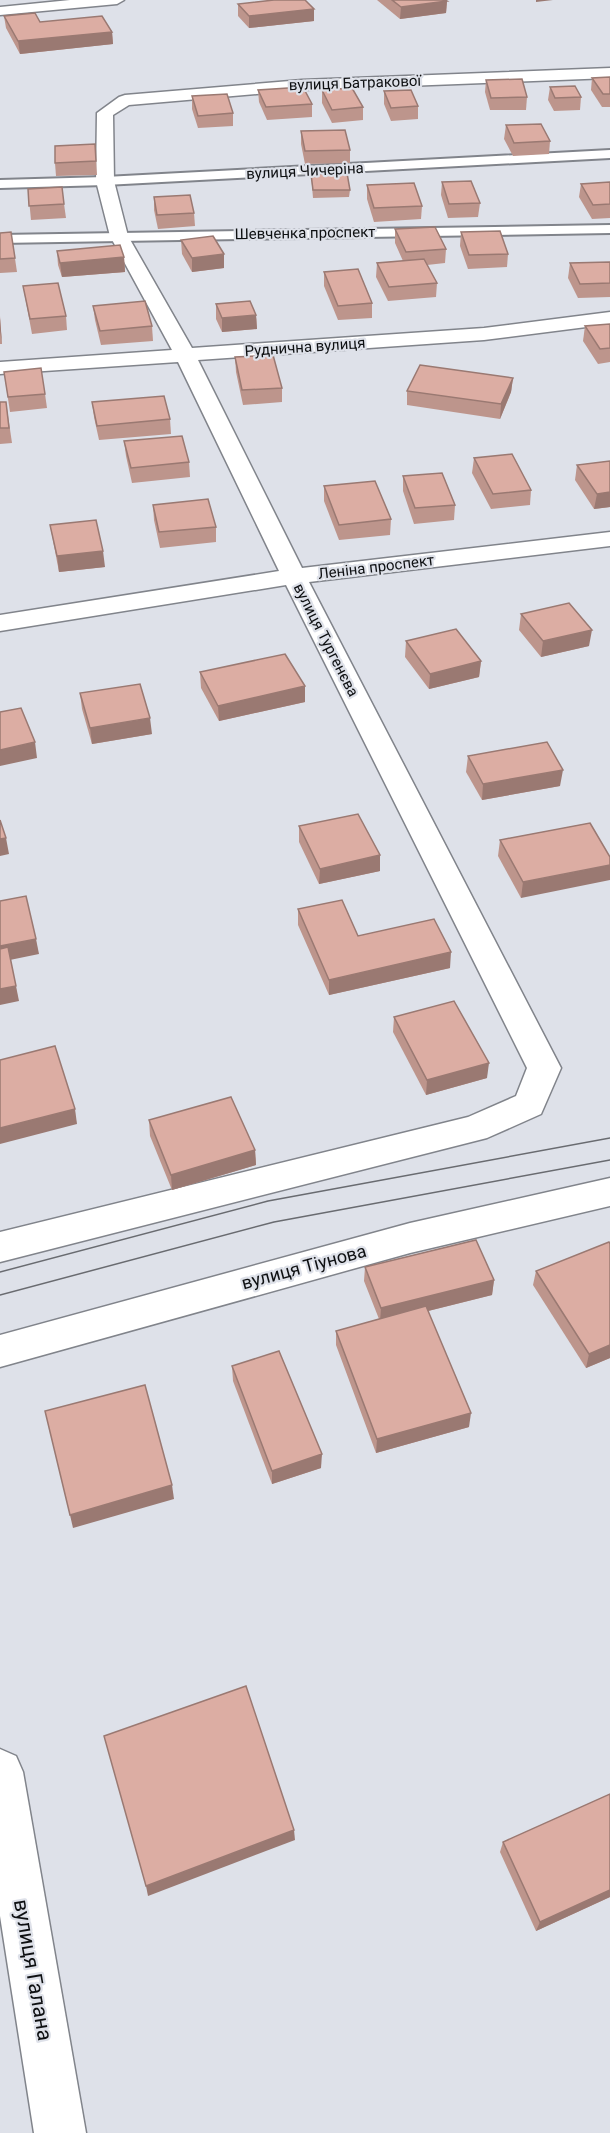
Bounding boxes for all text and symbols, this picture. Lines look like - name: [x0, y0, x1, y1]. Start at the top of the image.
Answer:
- street label: вулиця Батракової: [289, 72, 423, 94]
- street label: вулиця Чичеріна: [246, 159, 364, 183]
- street label: Шевченка проспект: [234, 223, 376, 243]
- street label: Руднична вулиця: [244, 334, 366, 360]
- street label: Леніна проспект: [317, 551, 435, 583]
- street label: вулиця Тургенєва: [290, 580, 362, 700]
- street label: вулиця Тіунова: [239, 1240, 369, 1293]
- street label: вулиця Галана: [9, 1897, 57, 2043]

